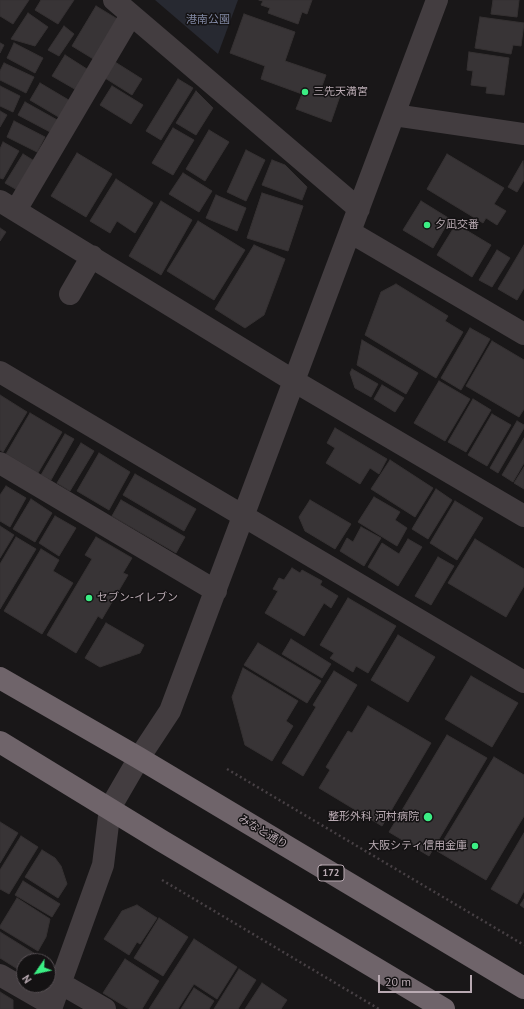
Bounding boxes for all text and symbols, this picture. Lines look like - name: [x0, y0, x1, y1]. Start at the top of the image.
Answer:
- park label: 港南公園: [186, 13, 230, 27]
- place label: 三先天満宮: [313, 85, 368, 99]
- marker: 三先天満宮: [300, 87, 310, 97]
- place label: 夕凪交番: [435, 218, 479, 232]
- marker: 夕凪交番: [422, 220, 432, 230]
- place label: セブン-イレブン: [97, 591, 178, 605]
- marker: セブン-イレブン: [84, 593, 94, 603]
- place label: 整形外科 河村病院: [328, 810, 419, 824]
- marker: 整形外科 河村病院: [422, 811, 434, 823]
- street label: みなと通り: [236, 812, 290, 852]
- place label: 大阪シティ信用金庫: [368, 839, 467, 853]
- marker: 大阪シティ信用金庫: [470, 841, 480, 851]
- road number: 172: [318, 865, 344, 881]
- north arrow: [16, 953, 56, 993]
- scale bar: [380, 967, 474, 993]
- text: N: [19, 972, 35, 986]
- text: 20 m: [385, 974, 411, 989]

